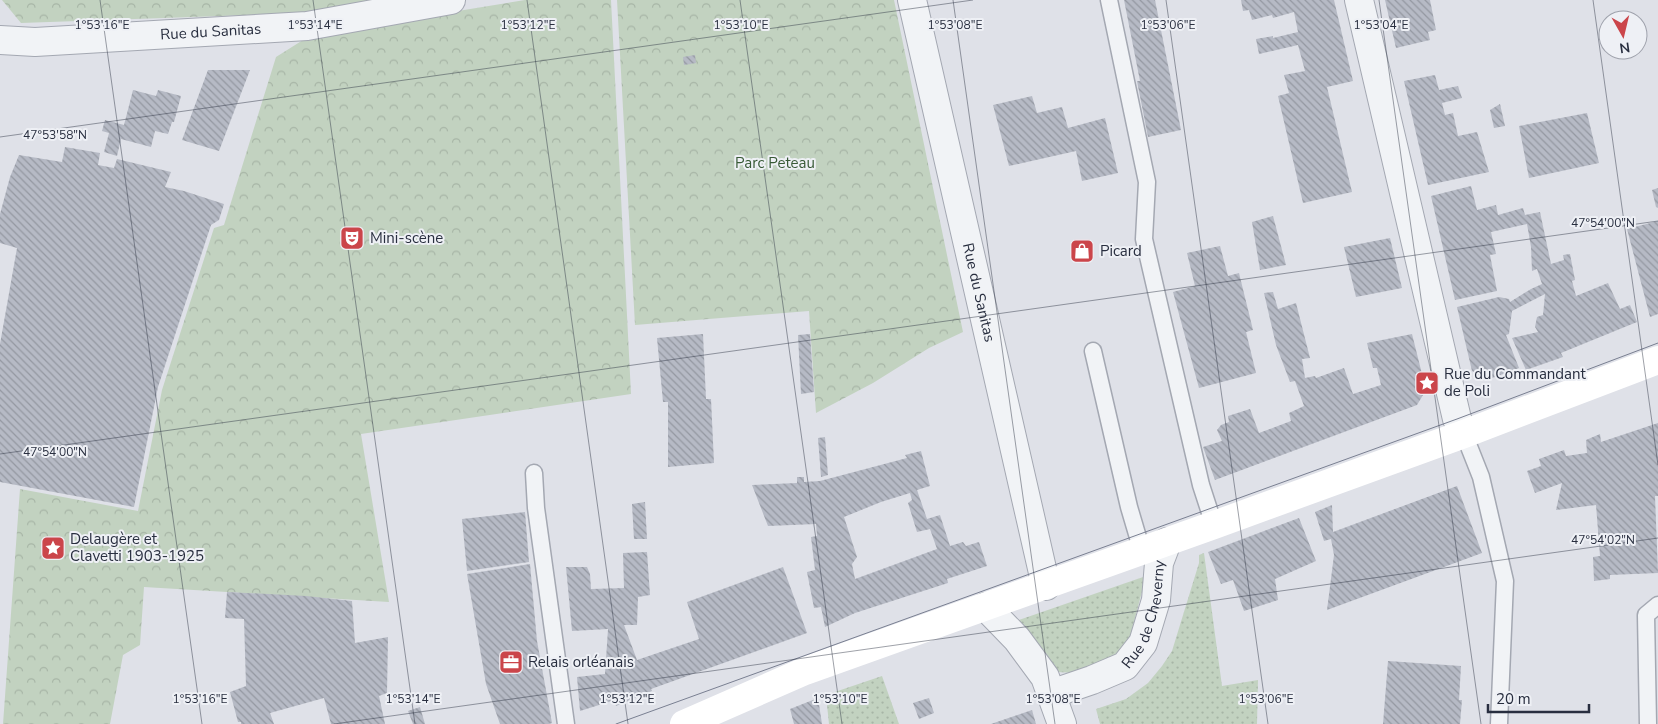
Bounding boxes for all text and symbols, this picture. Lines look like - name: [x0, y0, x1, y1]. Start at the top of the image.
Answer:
- north arrow: [1598, 10, 1648, 60]
- text: 1°53'16"E: [75, 17, 129, 33]
- text: 1°53'14"E: [288, 17, 342, 33]
- text: 1°53'12"E: [501, 17, 555, 33]
- text: 1°53'10"E: [714, 17, 768, 33]
- text: 1°53'08"E: [928, 17, 982, 33]
- text: 1°53'06"E: [1141, 17, 1195, 33]
- text: 1°53'04"E: [1354, 17, 1408, 33]
- street label: Rue du Sanitas: [160, 19, 262, 45]
- text: N: [1618, 37, 1631, 58]
- text: 47°53'58"N: [23, 127, 87, 143]
- park label: Parc Peteau: [735, 153, 815, 173]
- text: 47°54'00"N: [1571, 215, 1635, 231]
- theatre icon: Mini-scène: [339, 225, 365, 251]
- place label: Mini-scène: [370, 228, 443, 248]
- shop icon: Picard: [1069, 238, 1095, 264]
- street label: Rue du Sanitas: [958, 241, 1000, 344]
- place label: Picard: [1100, 241, 1142, 261]
- place label: Rue du Commandant de Poli: [1444, 364, 1587, 401]
- place icon: Rue du Commandant de Poli: [1414, 370, 1440, 396]
- text: 47°54'00"N: [23, 444, 87, 460]
- place label: Delaugère et Clavetti 1903-1925: [70, 529, 204, 566]
- text: 47°54'02"N: [1571, 532, 1635, 548]
- place icon: Delaugère et Clavetti 1903-1925: [40, 535, 66, 561]
- street label: Rue de Cheverny: [1117, 559, 1169, 673]
- office icon: Relais orléanais: [498, 649, 524, 675]
- place label: Relais orléanais: [528, 652, 634, 672]
- scale bar: [1488, 682, 1589, 714]
- text: 20 m: [1496, 689, 1531, 709]
- text: 1°53'16"E: [173, 691, 227, 707]
- text: 1°53'14"E: [386, 691, 440, 707]
- text: 1°53'12"E: [600, 691, 654, 707]
- text: 1°53'10"E: [813, 691, 867, 707]
- text: 1°53'08"E: [1026, 691, 1080, 707]
- text: 1°53'06"E: [1239, 691, 1293, 707]

